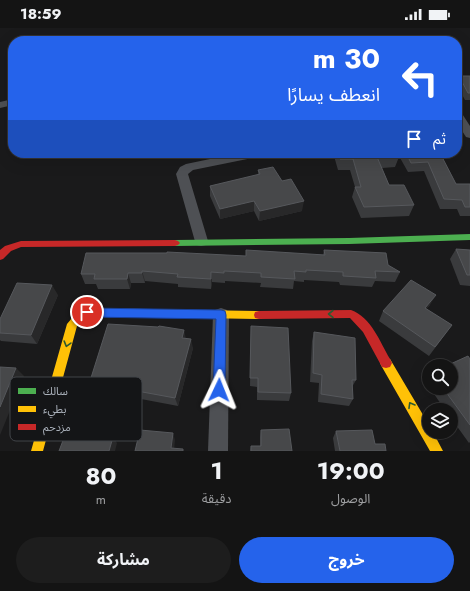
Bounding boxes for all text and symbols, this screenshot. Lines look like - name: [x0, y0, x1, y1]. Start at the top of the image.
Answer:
- text: 18:59: [20, 3, 62, 25]
- text: 30 m: [313, 38, 380, 79]
- icon: left: [394, 52, 446, 104]
- text: انعطف يسارًا: [287, 82, 380, 108]
- icon: arrive: [403, 128, 425, 150]
- text: ثم: [433, 128, 446, 150]
- pin: [70, 295, 104, 329]
- icon: arrive: [76, 301, 98, 323]
- one-way arrow: [328, 310, 334, 318]
- one-way arrow: [63, 340, 72, 347]
- map controls: [422, 359, 458, 439]
- button: search: [422, 359, 458, 395]
- position arrow: [198, 369, 240, 411]
- legend: [10, 377, 142, 441]
- text: سالك: [43, 383, 68, 399]
- text: بطيء: [43, 401, 66, 419]
- one-way arrow: [408, 402, 415, 409]
- button: layers: [422, 403, 458, 439]
- text: مزدحم: [43, 419, 71, 436]
- text: 1: [210, 453, 223, 488]
- text: 19:00: [317, 453, 385, 488]
- text: 80: [85, 458, 116, 493]
- text: دقيقة: [202, 489, 231, 508]
- text: الوصول: [331, 489, 370, 508]
- text: m: [96, 490, 106, 509]
- button: مشاركة: [16, 537, 231, 583]
- button: خروج: [239, 537, 454, 583]

